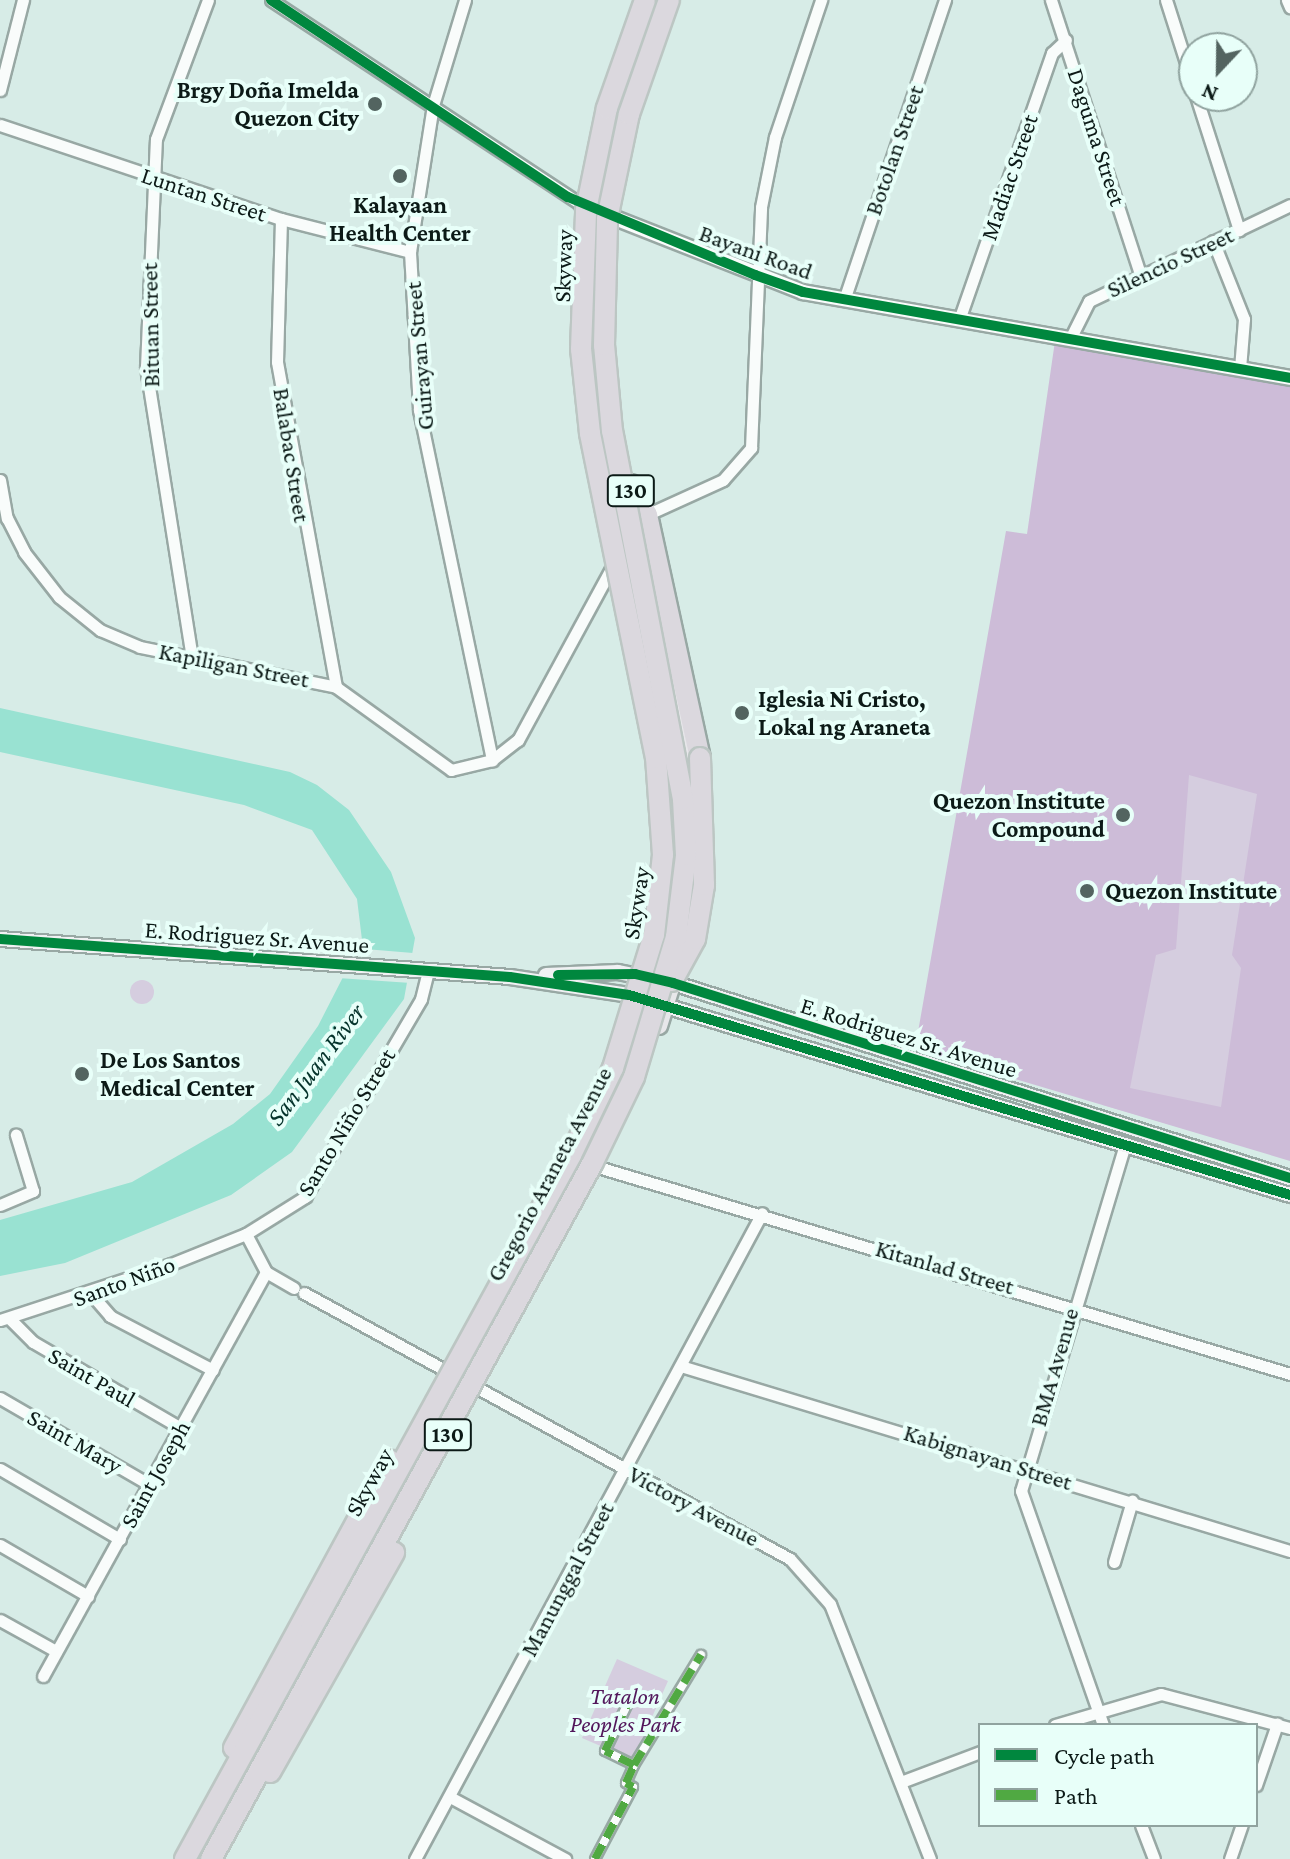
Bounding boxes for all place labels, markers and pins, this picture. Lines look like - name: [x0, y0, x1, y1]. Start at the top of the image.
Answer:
- place label: Brgy Doña Imelda Quezon City: [177, 76, 359, 132]
- marker: Brgy Doña Imelda Quezon City: [366, 95, 384, 113]
- marker: Kalayaan Health Center: [389, 165, 411, 187]
- place label: Kalayaan Health Center: [329, 191, 471, 247]
- place label: Iglesia Ni Cristo, Lokal ng Araneta: [758, 685, 930, 741]
- marker: Iglesia Ni Cristo, Lokal ng Araneta: [733, 704, 751, 722]
- place label: Quezon Institute Compound: [933, 787, 1105, 843]
- marker: Quezon Institute Compound: [1112, 804, 1134, 826]
- place label: Quezon Institute: [1105, 877, 1277, 905]
- marker: Quezon Institute: [1076, 880, 1098, 902]
- place label: De Los Santos Medical Center: [100, 1046, 255, 1102]
- marker: De Los Santos Medical Center: [71, 1063, 93, 1085]

